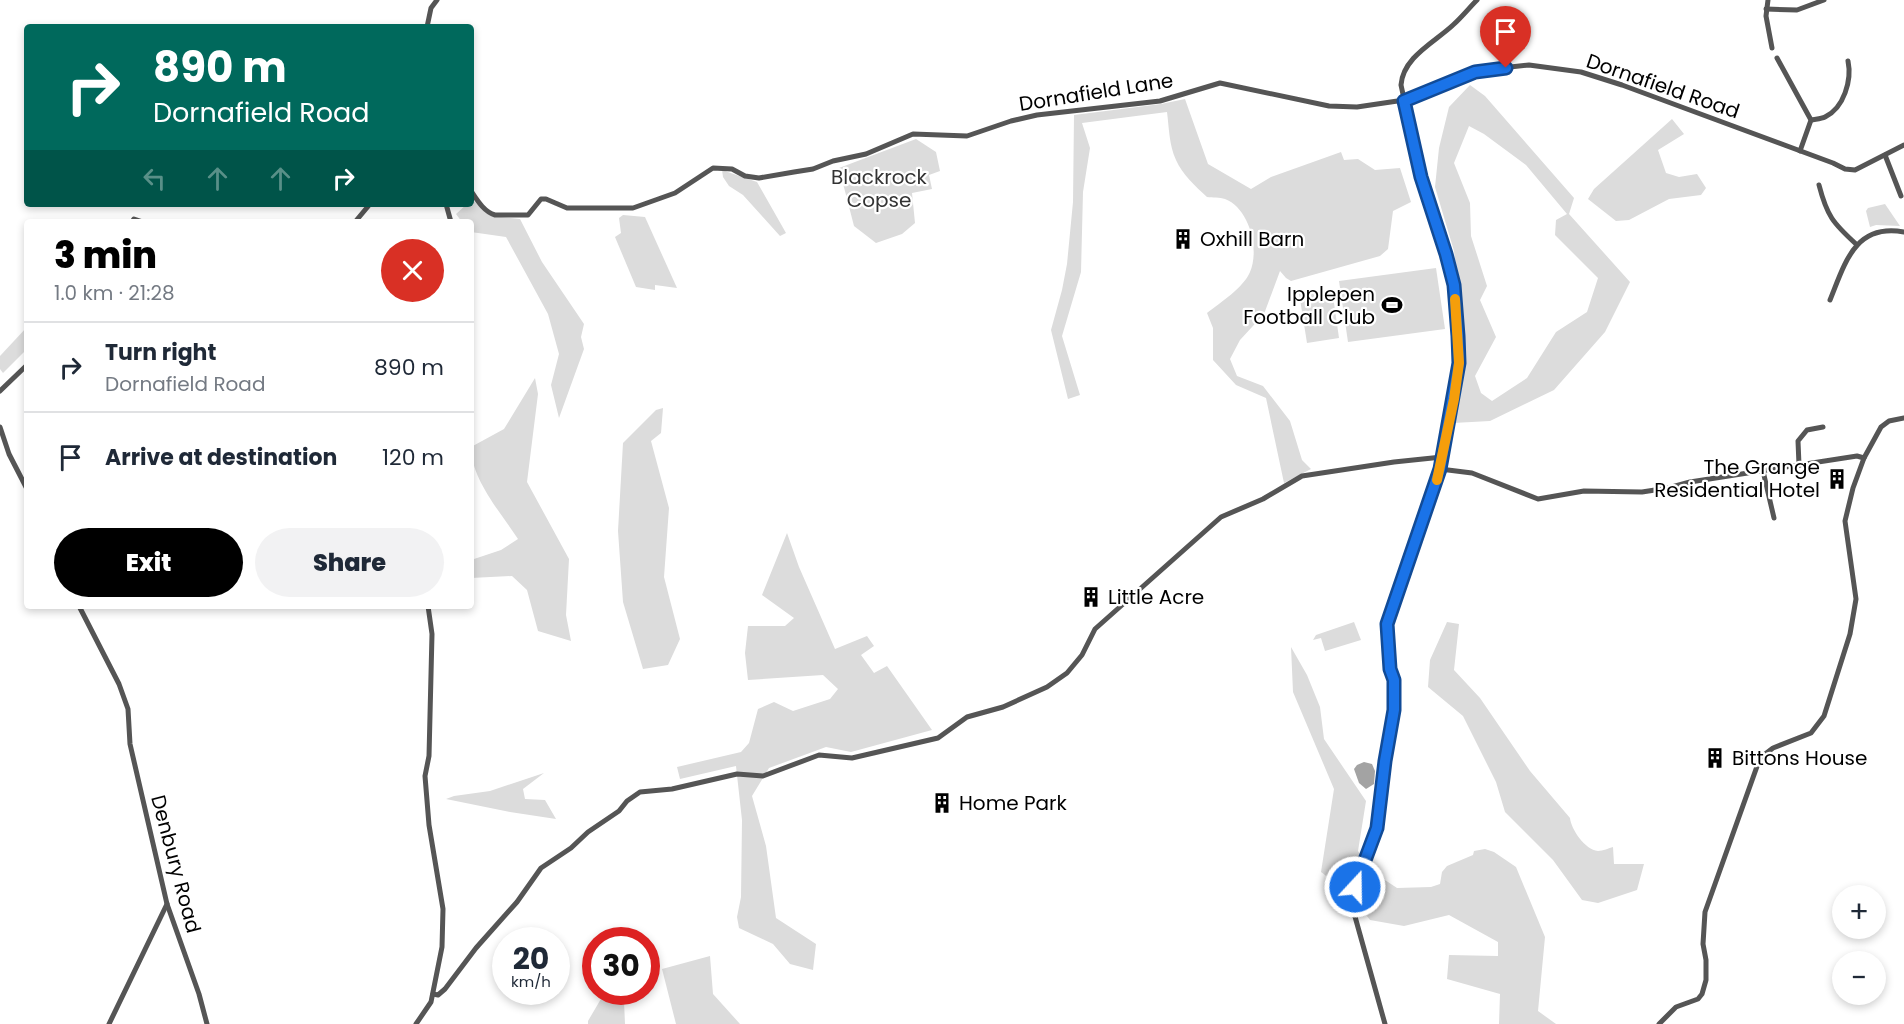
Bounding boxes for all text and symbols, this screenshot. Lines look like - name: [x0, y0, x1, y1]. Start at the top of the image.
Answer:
- pin: [1480, 6, 1531, 68]
- icon: arrive: [1489, 15, 1522, 48]
- text: 890 m: [153, 38, 287, 97]
- street label: Dornafield Road: [1583, 47, 1743, 125]
- icon: right: [54, 48, 132, 126]
- street label: Dornafield Lane: [1017, 66, 1175, 118]
- text: Dornafield Road: [153, 94, 370, 131]
- icon: left: [138, 162, 171, 195]
- icon: ahead: [201, 162, 234, 195]
- icon: ahead: [264, 162, 297, 195]
- icon: right: [327, 162, 360, 195]
- park label: Blackrock Copse: [831, 163, 928, 214]
- place label: Oxhill Barn: [1200, 225, 1304, 253]
- building icon: Oxhill Barn: [1171, 227, 1195, 251]
- text: 3 min: [54, 230, 157, 281]
- button: close: [381, 239, 444, 302]
- text: 1.0 km · 21:28: [54, 279, 175, 307]
- place label: Ipplepen Football Club: [1243, 280, 1375, 331]
- sports icon: Ipplepen Football Club: [1380, 293, 1404, 317]
- text: Turn right: [105, 337, 216, 368]
- icon: right: [54, 351, 87, 384]
- text: 890 m: [374, 352, 444, 383]
- text: Dornafield Road: [105, 370, 265, 398]
- icon: arrive: [54, 441, 87, 474]
- text: Arrive at destination: [105, 442, 337, 473]
- text: 120 m: [382, 442, 444, 473]
- place label: The Grange Residential Hotel: [1654, 453, 1820, 504]
- building icon: The Grange Residential Hotel: [1825, 467, 1849, 491]
- button: Exit: [54, 528, 243, 597]
- button: Share: [255, 528, 444, 597]
- place label: Little Acre: [1108, 583, 1204, 611]
- building icon: Little Acre: [1079, 585, 1103, 609]
- place label: Bittons House: [1732, 744, 1867, 772]
- building icon: Bittons House: [1703, 746, 1727, 770]
- place label: Home Park: [959, 789, 1068, 817]
- building icon: Home Park: [930, 791, 954, 815]
- street label: Denbury Road: [144, 792, 208, 936]
- position arrow: [1323, 855, 1387, 919]
- map controls: [1832, 885, 1886, 1005]
- button: +: [1832, 885, 1886, 939]
- speed limit sign: 30: [582, 927, 660, 1005]
- text: 20: [513, 937, 549, 980]
- button: −: [1832, 951, 1886, 1005]
- text: km/h: [511, 971, 551, 992]

